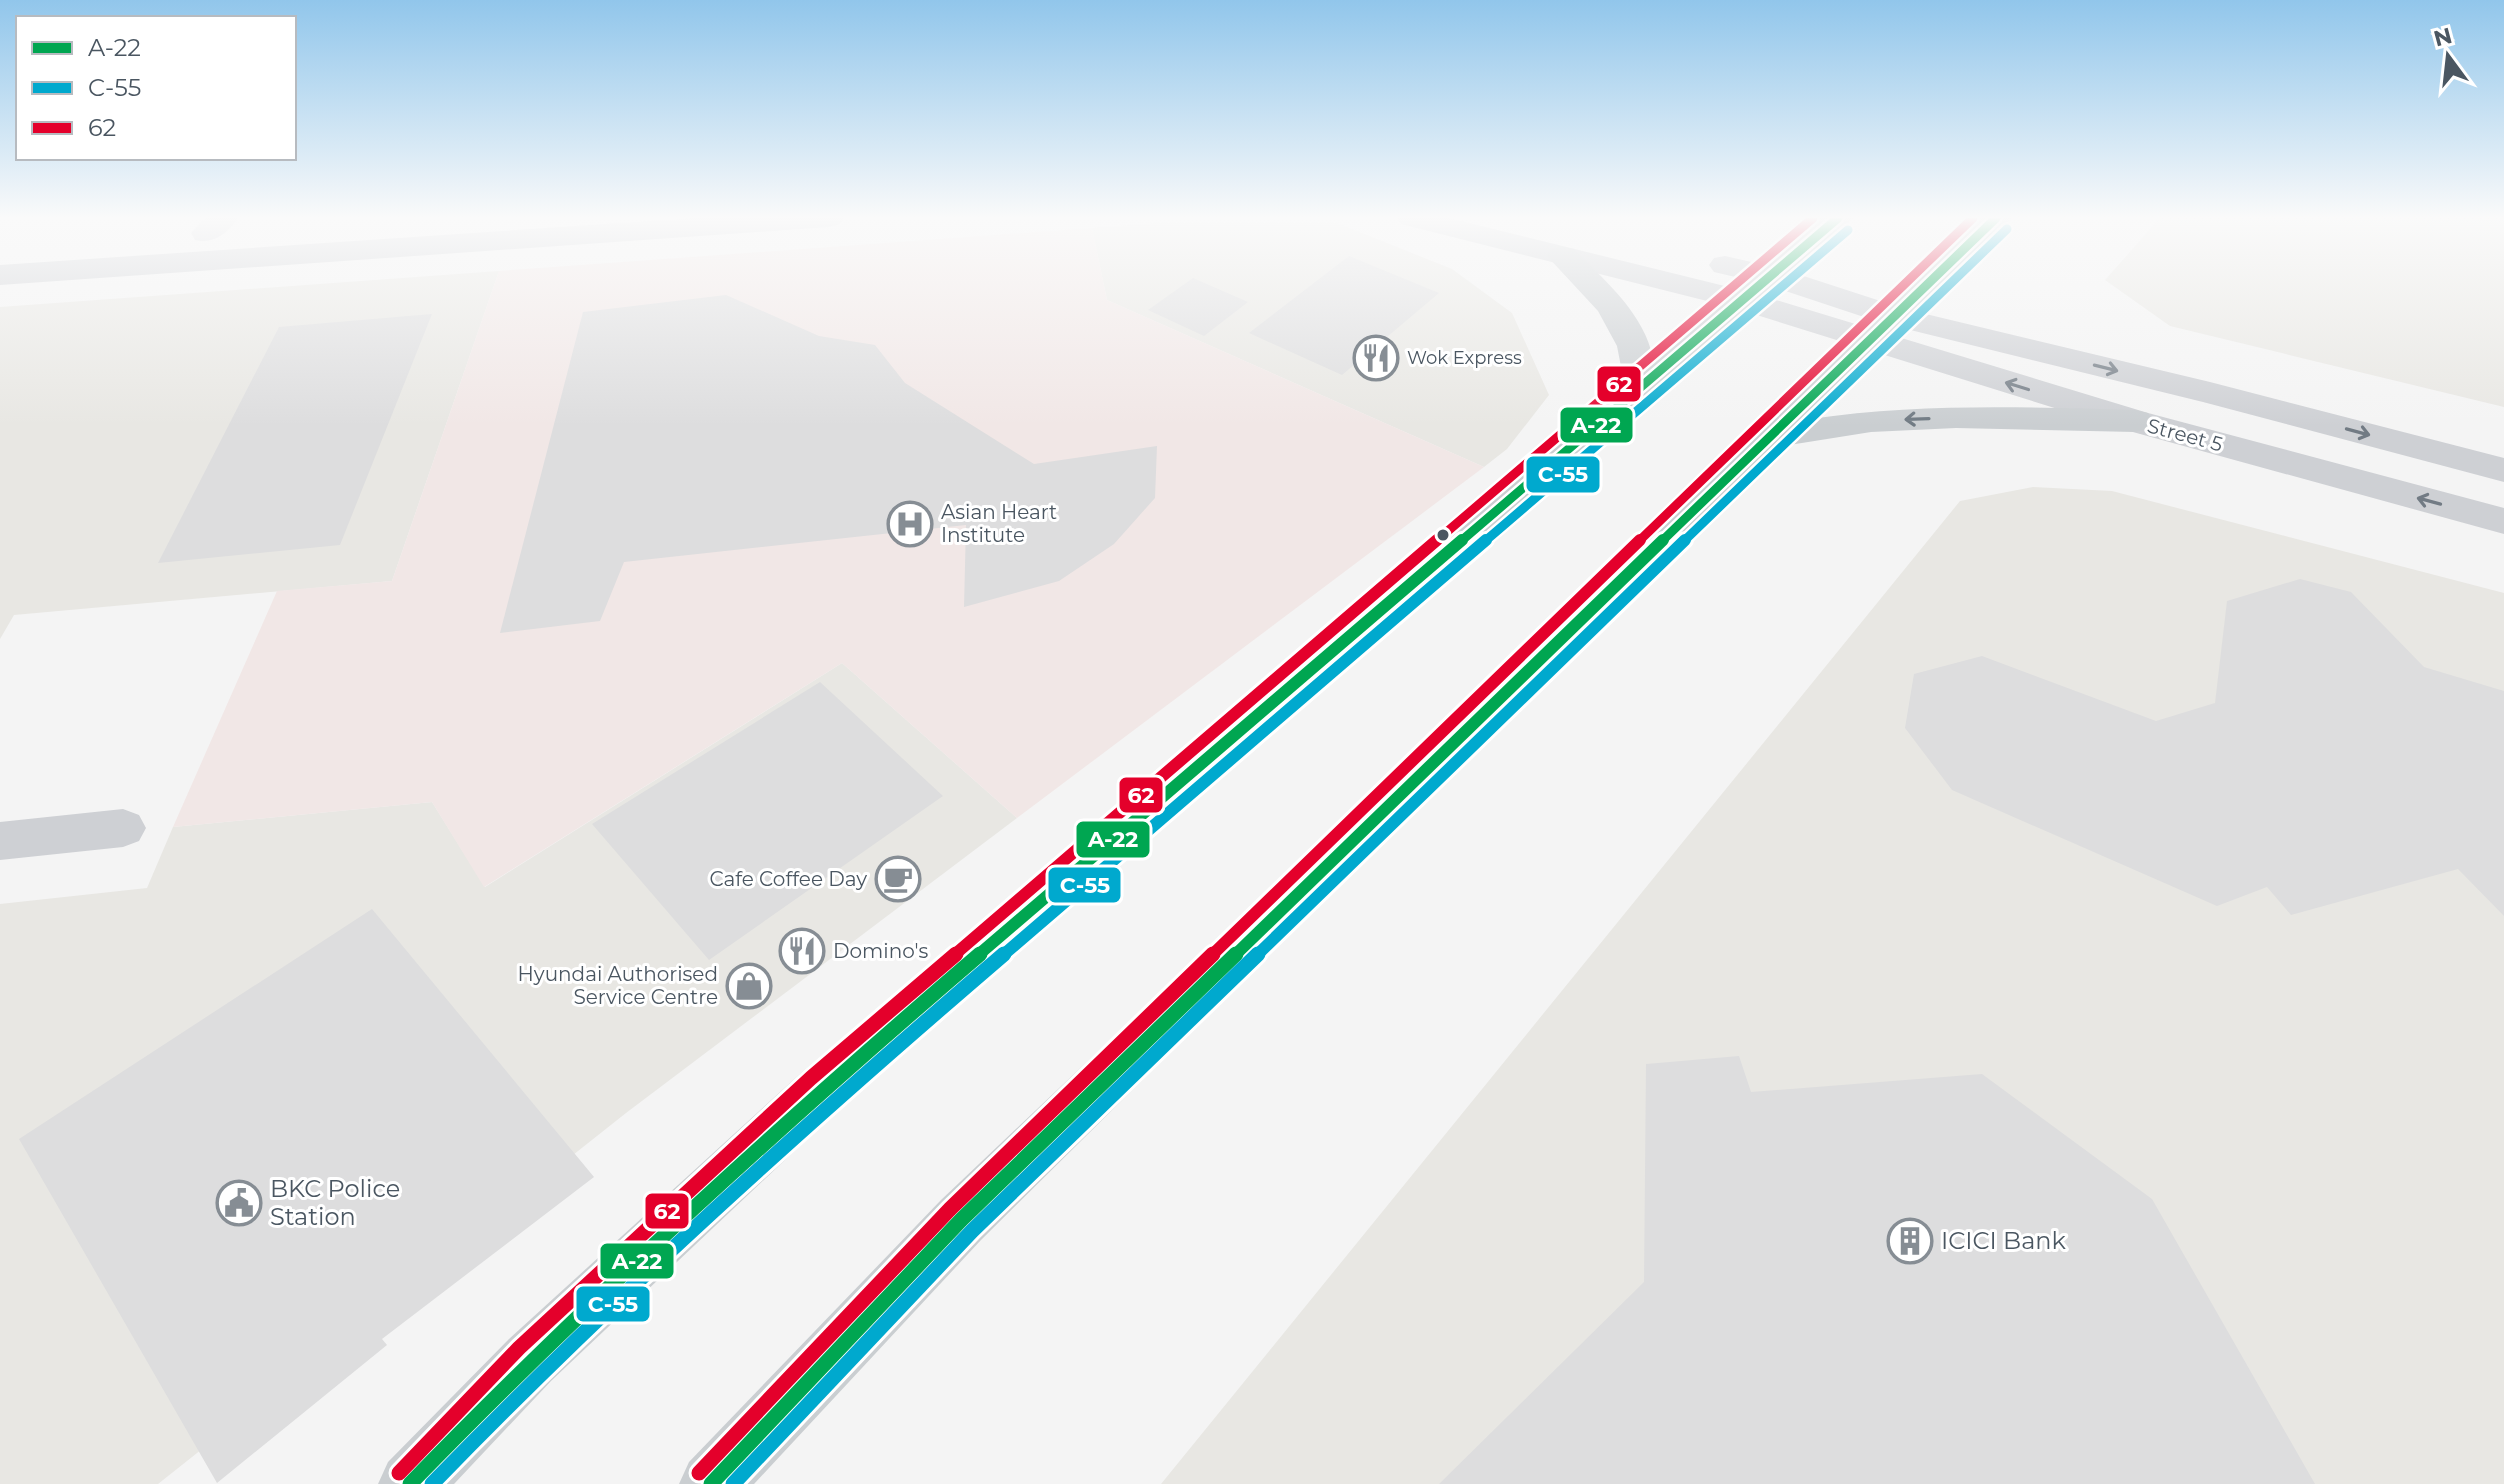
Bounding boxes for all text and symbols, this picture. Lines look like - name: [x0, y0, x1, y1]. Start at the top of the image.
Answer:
- legend: [16, 16, 296, 160]
- north arrow: [2408, 16, 2488, 96]
- text: N: [2431, 22, 2455, 53]
- text: A-22: [88, 33, 141, 62]
- text: C-55: [88, 73, 141, 102]
- text: 62: [88, 113, 116, 142]
- restaurant icon: Wok Express: [1352, 334, 1400, 382]
- place label: Wok Express: [1407, 347, 1522, 369]
- one-way arrow: [2093, 361, 2118, 376]
- line badge: 62: [1596, 365, 1642, 403]
- text: 62: [1606, 371, 1633, 398]
- one-way arrow: [2004, 378, 2030, 393]
- line badge: A-22: [1559, 406, 1634, 444]
- text: A-22: [1570, 412, 1621, 439]
- one-way arrow: [1904, 412, 1931, 427]
- street label: Street 5: [2145, 413, 2225, 457]
- one-way arrow: [2345, 425, 2370, 440]
- line badge: C-55: [1525, 455, 1601, 494]
- text: C-55: [1538, 461, 1588, 488]
- one-way arrow: [2416, 493, 2442, 508]
- hospital icon: Asian Heart Institute: [886, 500, 934, 548]
- place label: Asian Heart Institute: [941, 500, 1057, 547]
- unlabelled marker: [1435, 527, 1451, 543]
- line badge: 62: [1118, 776, 1164, 814]
- text: 62: [1128, 782, 1155, 809]
- line badge: A-22: [1075, 820, 1151, 859]
- text: A-22: [1087, 826, 1138, 853]
- cafe icon: Cafe Coffee Day: [874, 855, 922, 903]
- line badge: C-55: [1047, 866, 1122, 904]
- place label: Cafe Coffee Day: [709, 867, 867, 891]
- text: C-55: [1060, 872, 1110, 899]
- restaurant icon: Domino's: [778, 927, 826, 975]
- place label: Domino's: [833, 939, 928, 963]
- place label: Hyundai Authorised Service Centre: [518, 962, 718, 1009]
- shop icon: Hyundai Authorised Service Centre: [725, 962, 773, 1010]
- place label: BKC Police Station: [270, 1174, 400, 1231]
- public building icon: BKC Police Station: [215, 1179, 263, 1227]
- line badge: 62: [644, 1192, 690, 1230]
- text: 62: [654, 1198, 681, 1225]
- building icon: ICICI Bank: [1886, 1217, 1934, 1265]
- place label: ICICI Bank: [1941, 1226, 2067, 1255]
- line badge: A-22: [599, 1242, 675, 1280]
- text: A-22: [611, 1248, 662, 1275]
- line badge: C-55: [575, 1285, 651, 1323]
- text: C-55: [588, 1291, 638, 1318]

